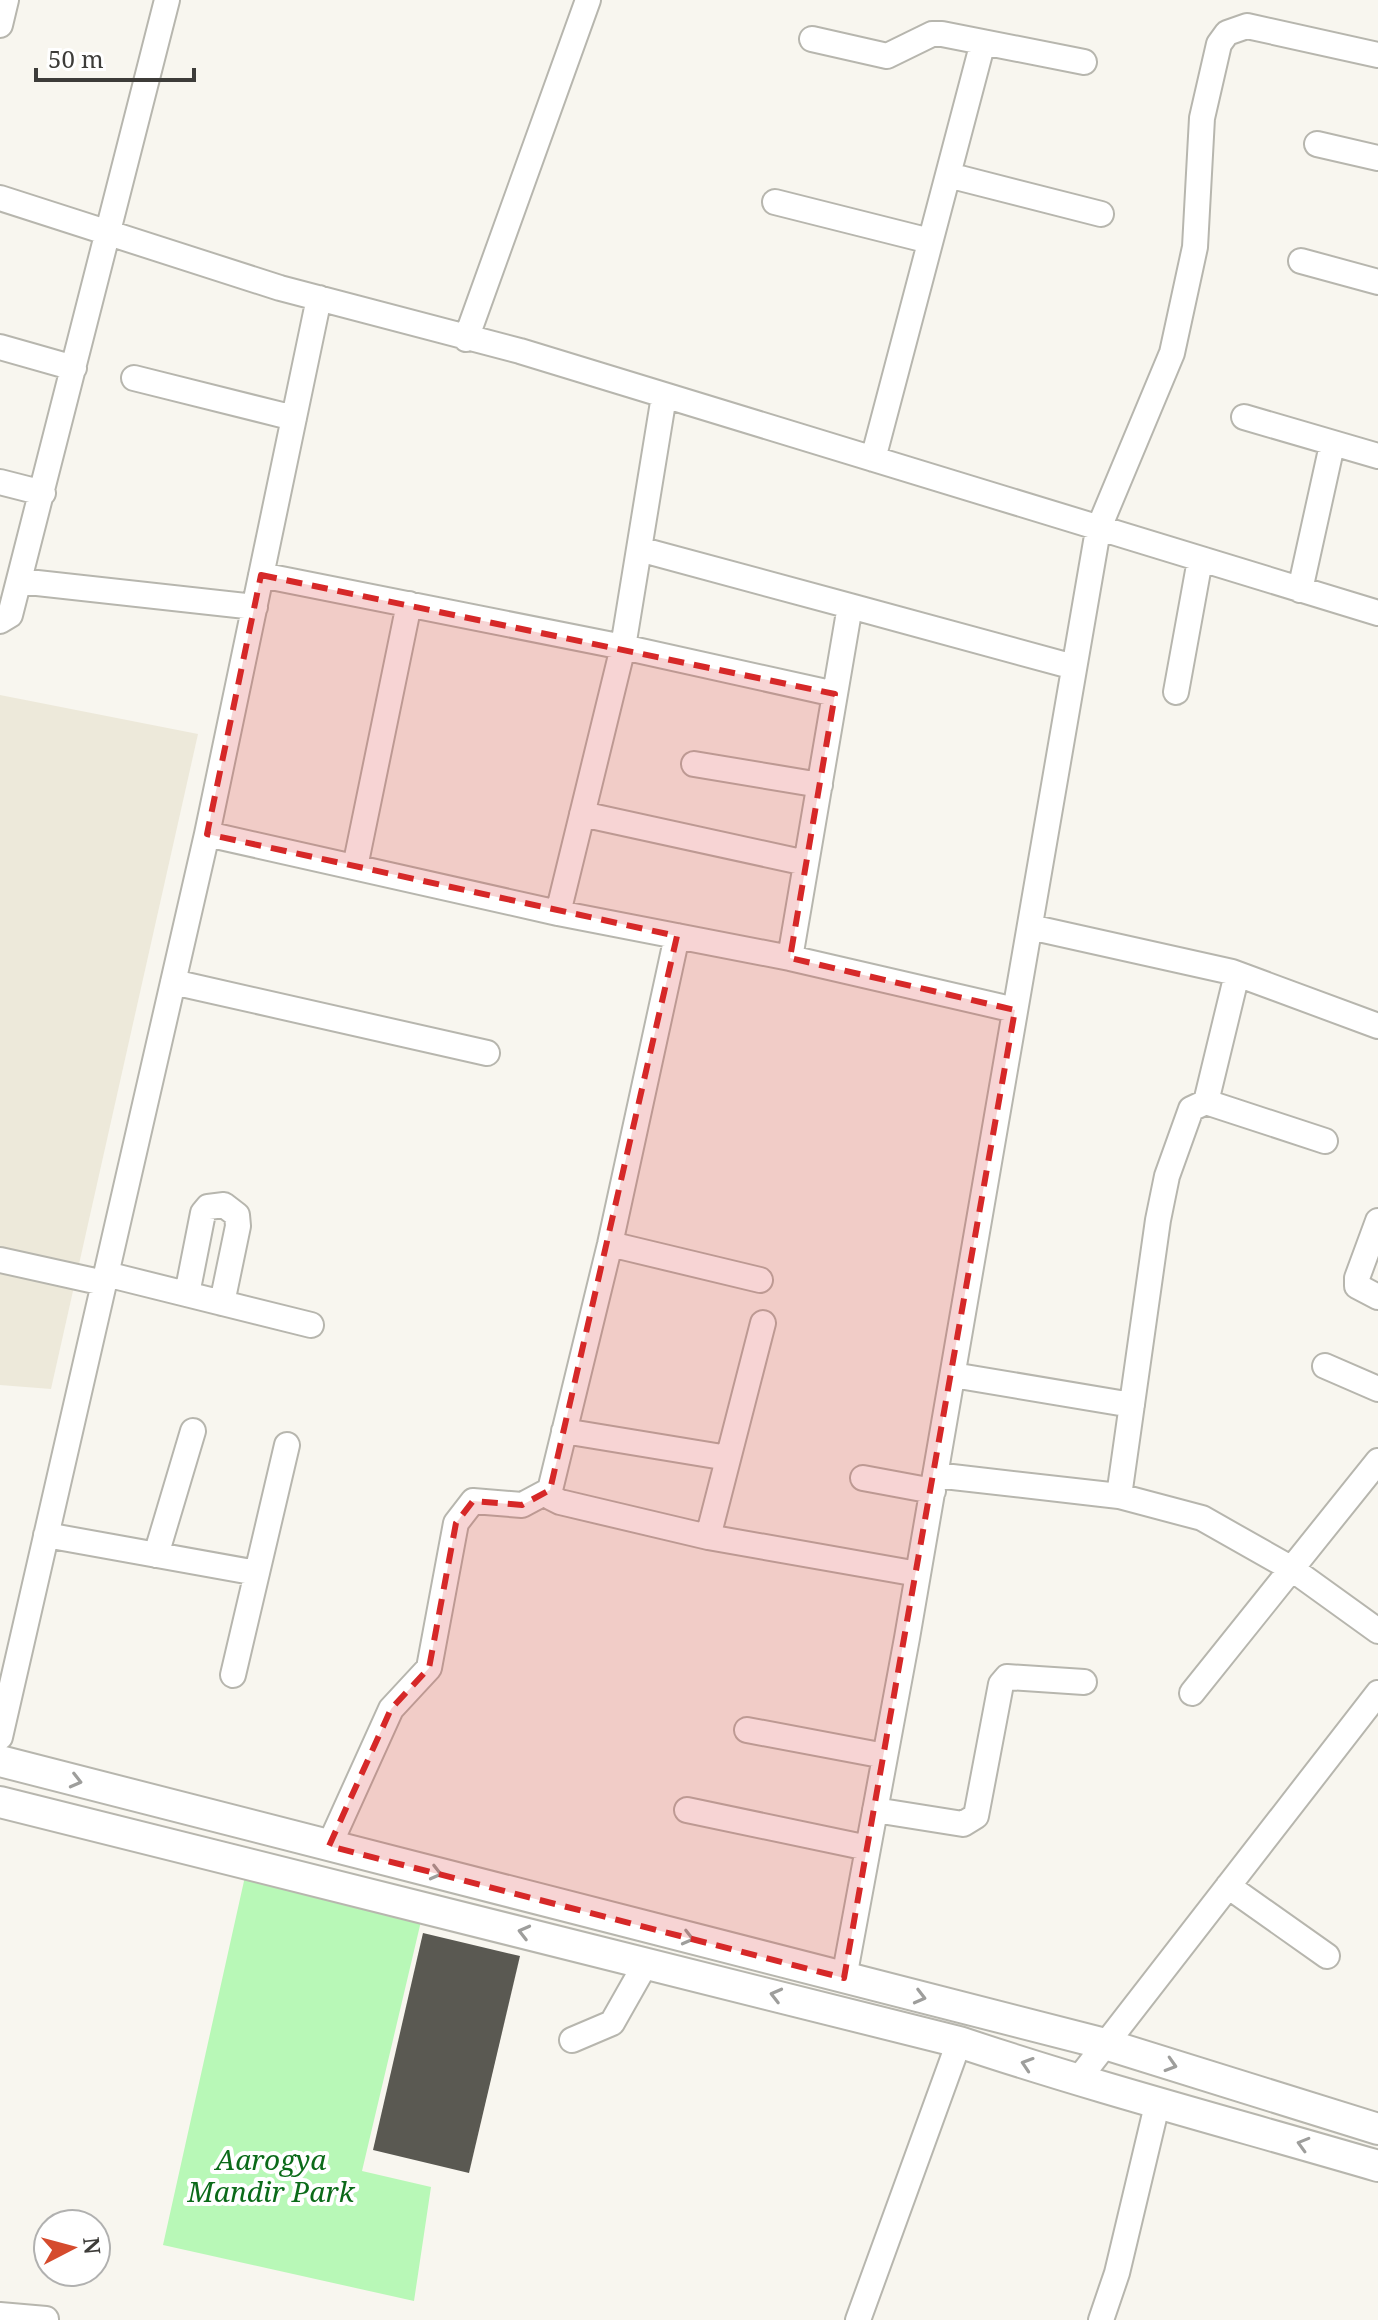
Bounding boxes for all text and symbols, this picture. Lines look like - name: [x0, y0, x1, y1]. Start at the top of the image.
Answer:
- scale bar: [36, 32, 194, 82]
- text: 50 m: [48, 42, 104, 75]
- one-way arrow: [68, 1771, 82, 1788]
- one-way arrow: [428, 1864, 442, 1881]
- one-way arrow: [517, 1925, 531, 1942]
- one-way arrow: [680, 1929, 694, 1946]
- one-way arrow: [770, 1987, 784, 2004]
- one-way arrow: [912, 1988, 926, 2005]
- one-way arrow: [1163, 2055, 1177, 2071]
- one-way arrow: [1020, 2058, 1034, 2074]
- one-way arrow: [1297, 2137, 1311, 2153]
- park label: Aarogya Mandir Park: [187, 2140, 356, 2210]
- north arrow: [32, 2208, 112, 2288]
- text: N: [77, 2236, 109, 2256]

